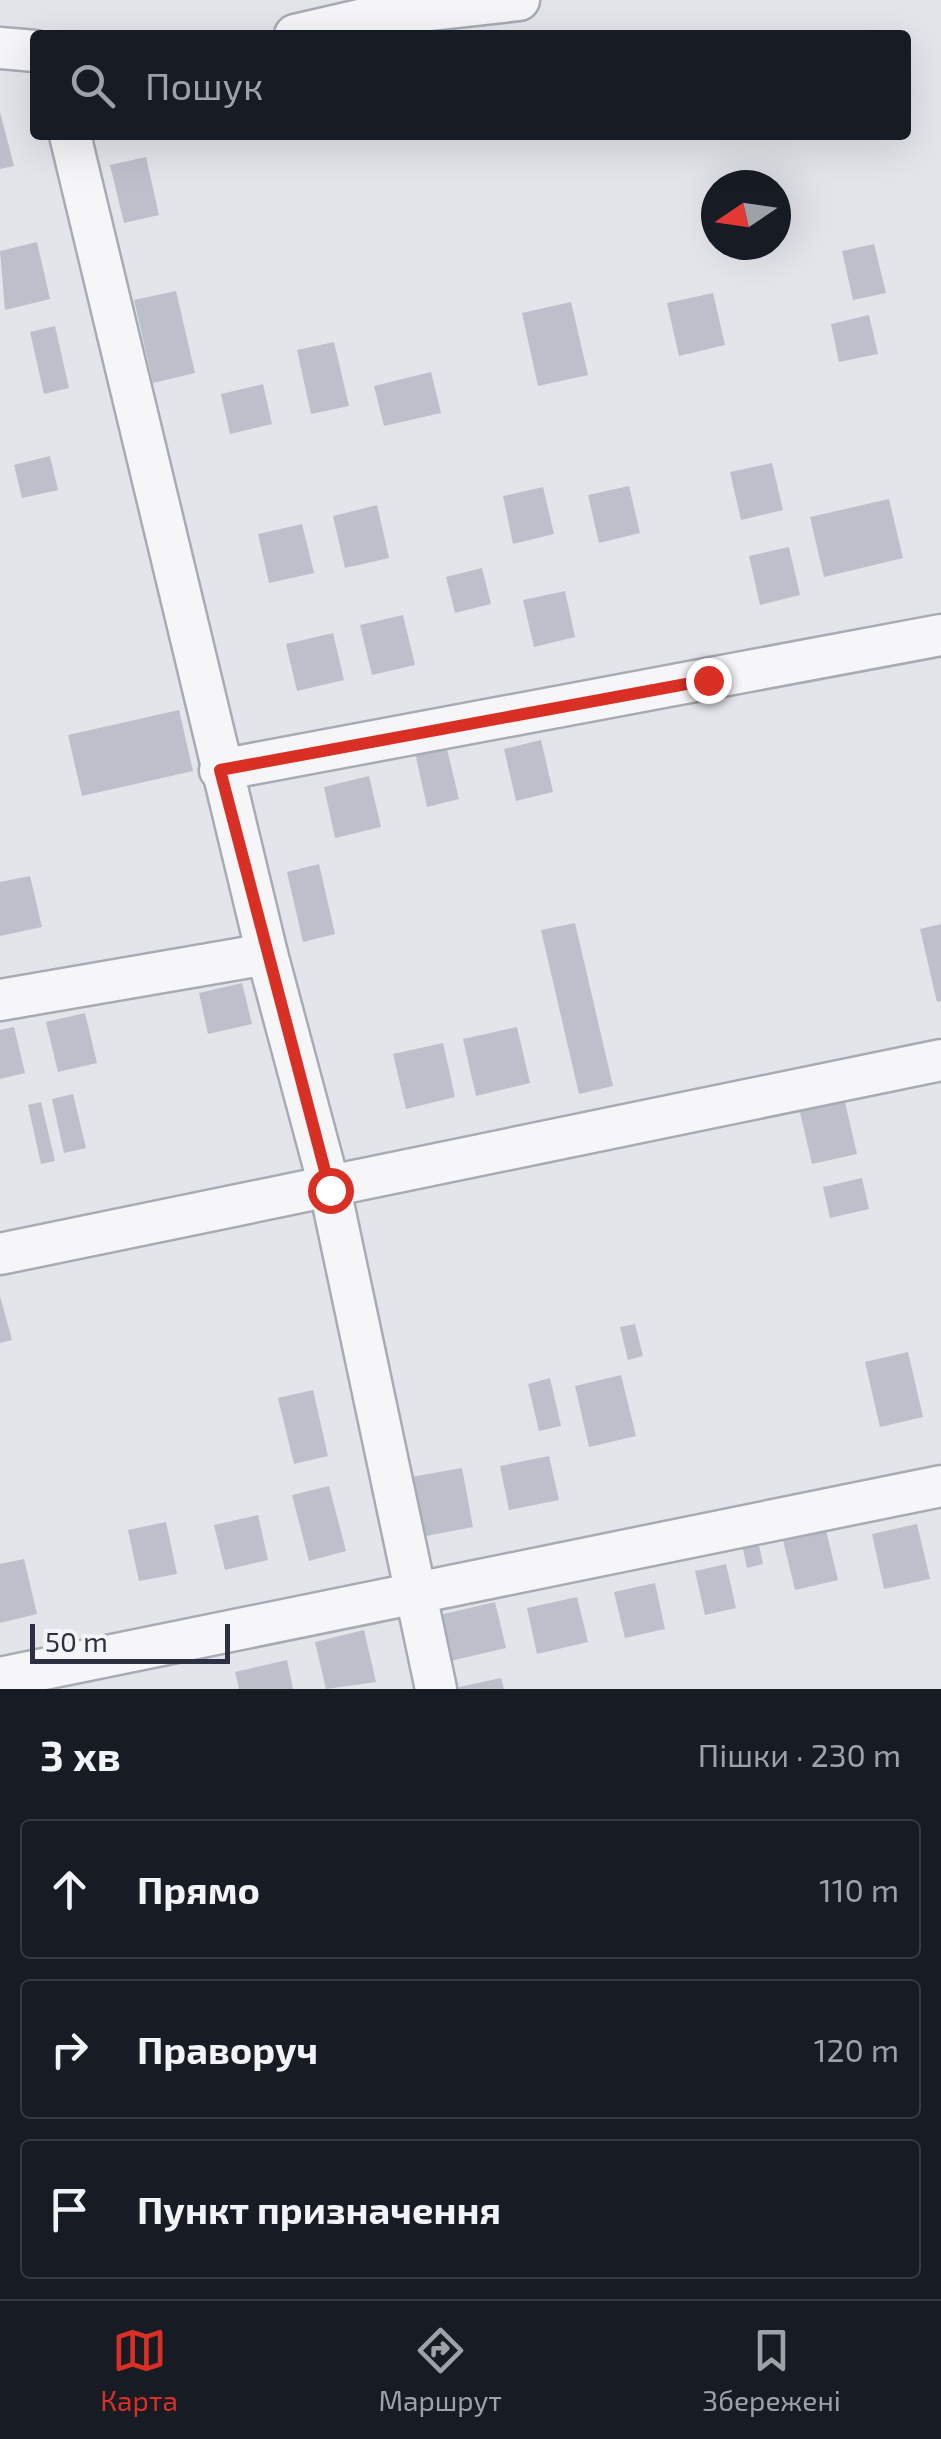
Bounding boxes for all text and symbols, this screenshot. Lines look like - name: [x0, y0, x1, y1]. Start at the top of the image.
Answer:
- search box: [30, 30, 911, 140]
- icon: search: [65, 58, 120, 113]
- text: Пошук: [145, 62, 263, 108]
- north arrow: [701, 170, 791, 260]
- route end: [686, 658, 732, 704]
- route start: [308, 1168, 354, 1214]
- scale bar: [30, 1619, 230, 1664]
- text: 50 m: [45, 1624, 108, 1658]
- text: 3 хв: [40, 1729, 121, 1779]
- text: Пішки · 230 m: [698, 1735, 901, 1773]
- icon: ahead: [42, 1862, 97, 1917]
- text: Прямо: [137, 1866, 260, 1912]
- text: 110 m: [819, 1870, 899, 1908]
- icon: right: [42, 2022, 97, 2077]
- text: Праворуч: [137, 2026, 318, 2072]
- text: 120 m: [814, 2030, 899, 2068]
- icon: arrive: [42, 2182, 97, 2237]
- text: Пункт призначення: [137, 2186, 501, 2232]
- tab: Карта: [100, 2323, 178, 2417]
- tab: Маршрут: [378, 2323, 502, 2417]
- tab: Збережені: [703, 2323, 841, 2417]

